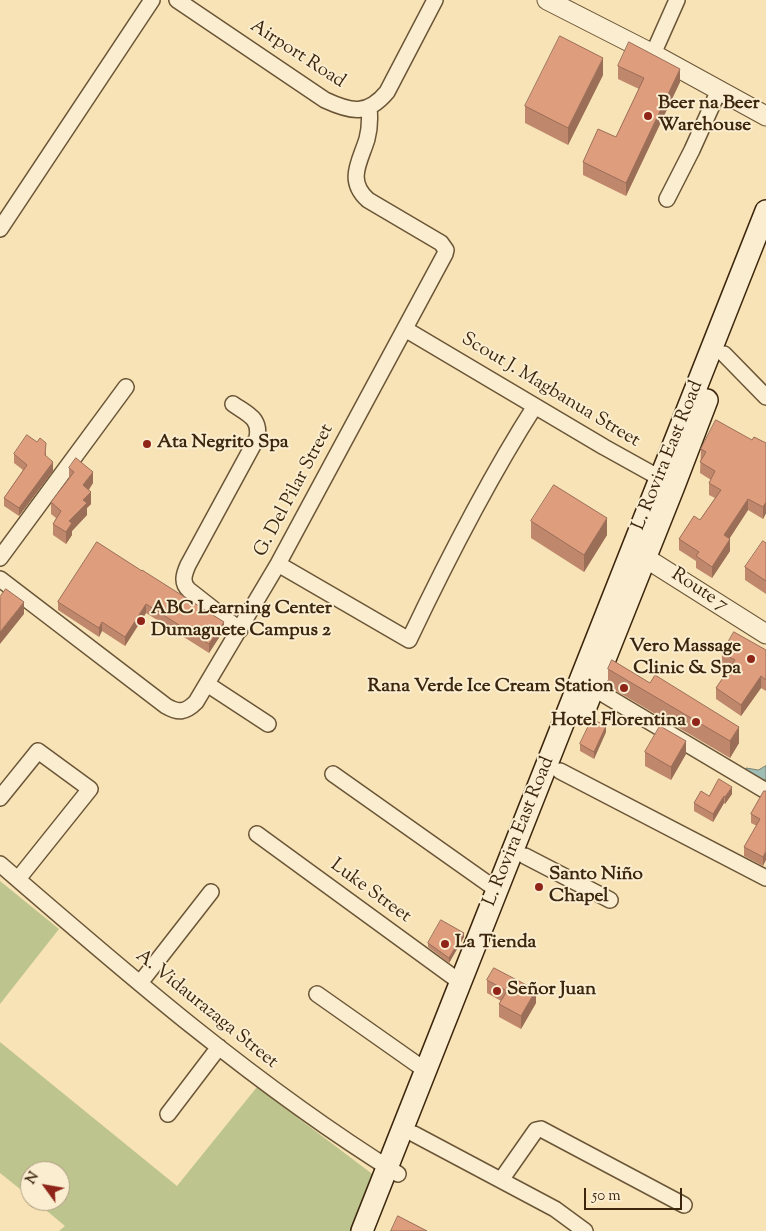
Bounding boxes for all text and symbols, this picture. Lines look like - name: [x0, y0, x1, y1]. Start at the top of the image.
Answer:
- street label: Airport Road: [245, 16, 349, 94]
- place label: Beer na Beer Warehouse: [658, 94, 760, 138]
- marker: Beer na Beer Warehouse: [642, 110, 654, 122]
- street label: Scout J. Magbanua Street: [457, 329, 643, 453]
- street label: L. Rovira East Road: [629, 378, 709, 534]
- street label: G. Del Pilar Street: [250, 421, 340, 561]
- place label: Ata Negrito Spa: [157, 433, 289, 455]
- marker: Ata Negrito Spa: [141, 438, 153, 450]
- street label: Route 7: [666, 564, 732, 618]
- place label: ABC Learning Center Dumaguete Campus 2: [151, 599, 332, 643]
- marker: ABC Learning Center Dumaguete Campus 2: [135, 615, 147, 627]
- place label: Vero Massage Clinic & Spa: [629, 637, 741, 681]
- marker: Vero Massage Clinic & Spa: [745, 653, 757, 665]
- place label: Rana Verde Ice Cream Station: [368, 677, 614, 699]
- marker: Rana Verde Ice Cream Station: [618, 682, 630, 694]
- place label: Hotel Florentina: [551, 711, 686, 733]
- marker: Hotel Florentina: [690, 716, 702, 728]
- street label: L. Rovira East Road: [480, 754, 560, 910]
- street label: Luke Street: [325, 855, 415, 929]
- place label: Santo Niño Chapel: [549, 865, 643, 909]
- marker: Santo Niño Chapel: [533, 881, 545, 893]
- place label: La Tienda: [455, 933, 536, 955]
- marker: La Tienda: [439, 938, 451, 950]
- street label: A. Vidaurazaga Street: [130, 946, 282, 1074]
- place label: Señor Juan: [507, 980, 596, 1002]
- marker: Señor Juan: [491, 985, 503, 997]
- north arrow: [20, 1161, 70, 1211]
- text: N: [22, 1169, 45, 1189]
- scale bar: [586, 1178, 684, 1210]
- text: 50 m: [592, 1186, 621, 1207]

